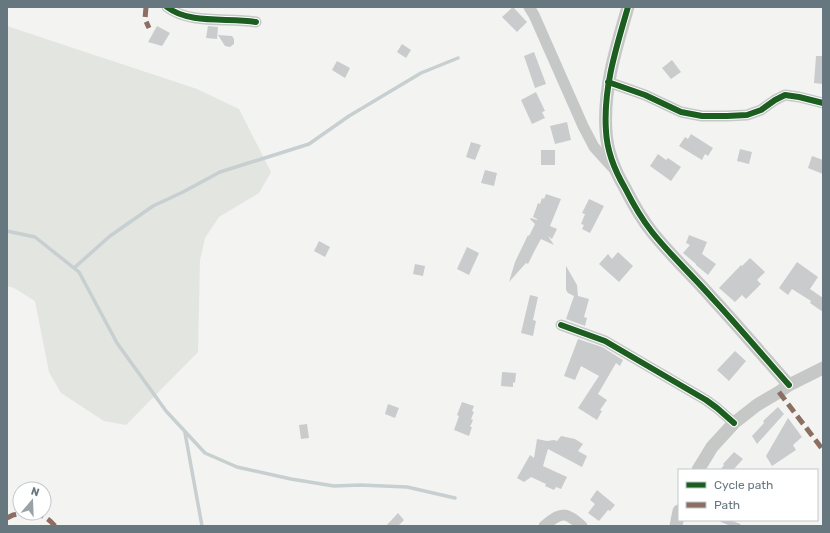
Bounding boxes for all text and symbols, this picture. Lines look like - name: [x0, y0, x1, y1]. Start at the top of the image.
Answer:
- legend: [678, 469, 818, 521]
- text: Cycle path: [714, 478, 773, 492]
- north arrow: [12, 481, 52, 521]
- text: N: [29, 485, 41, 499]
- text: Path: [714, 498, 740, 512]

